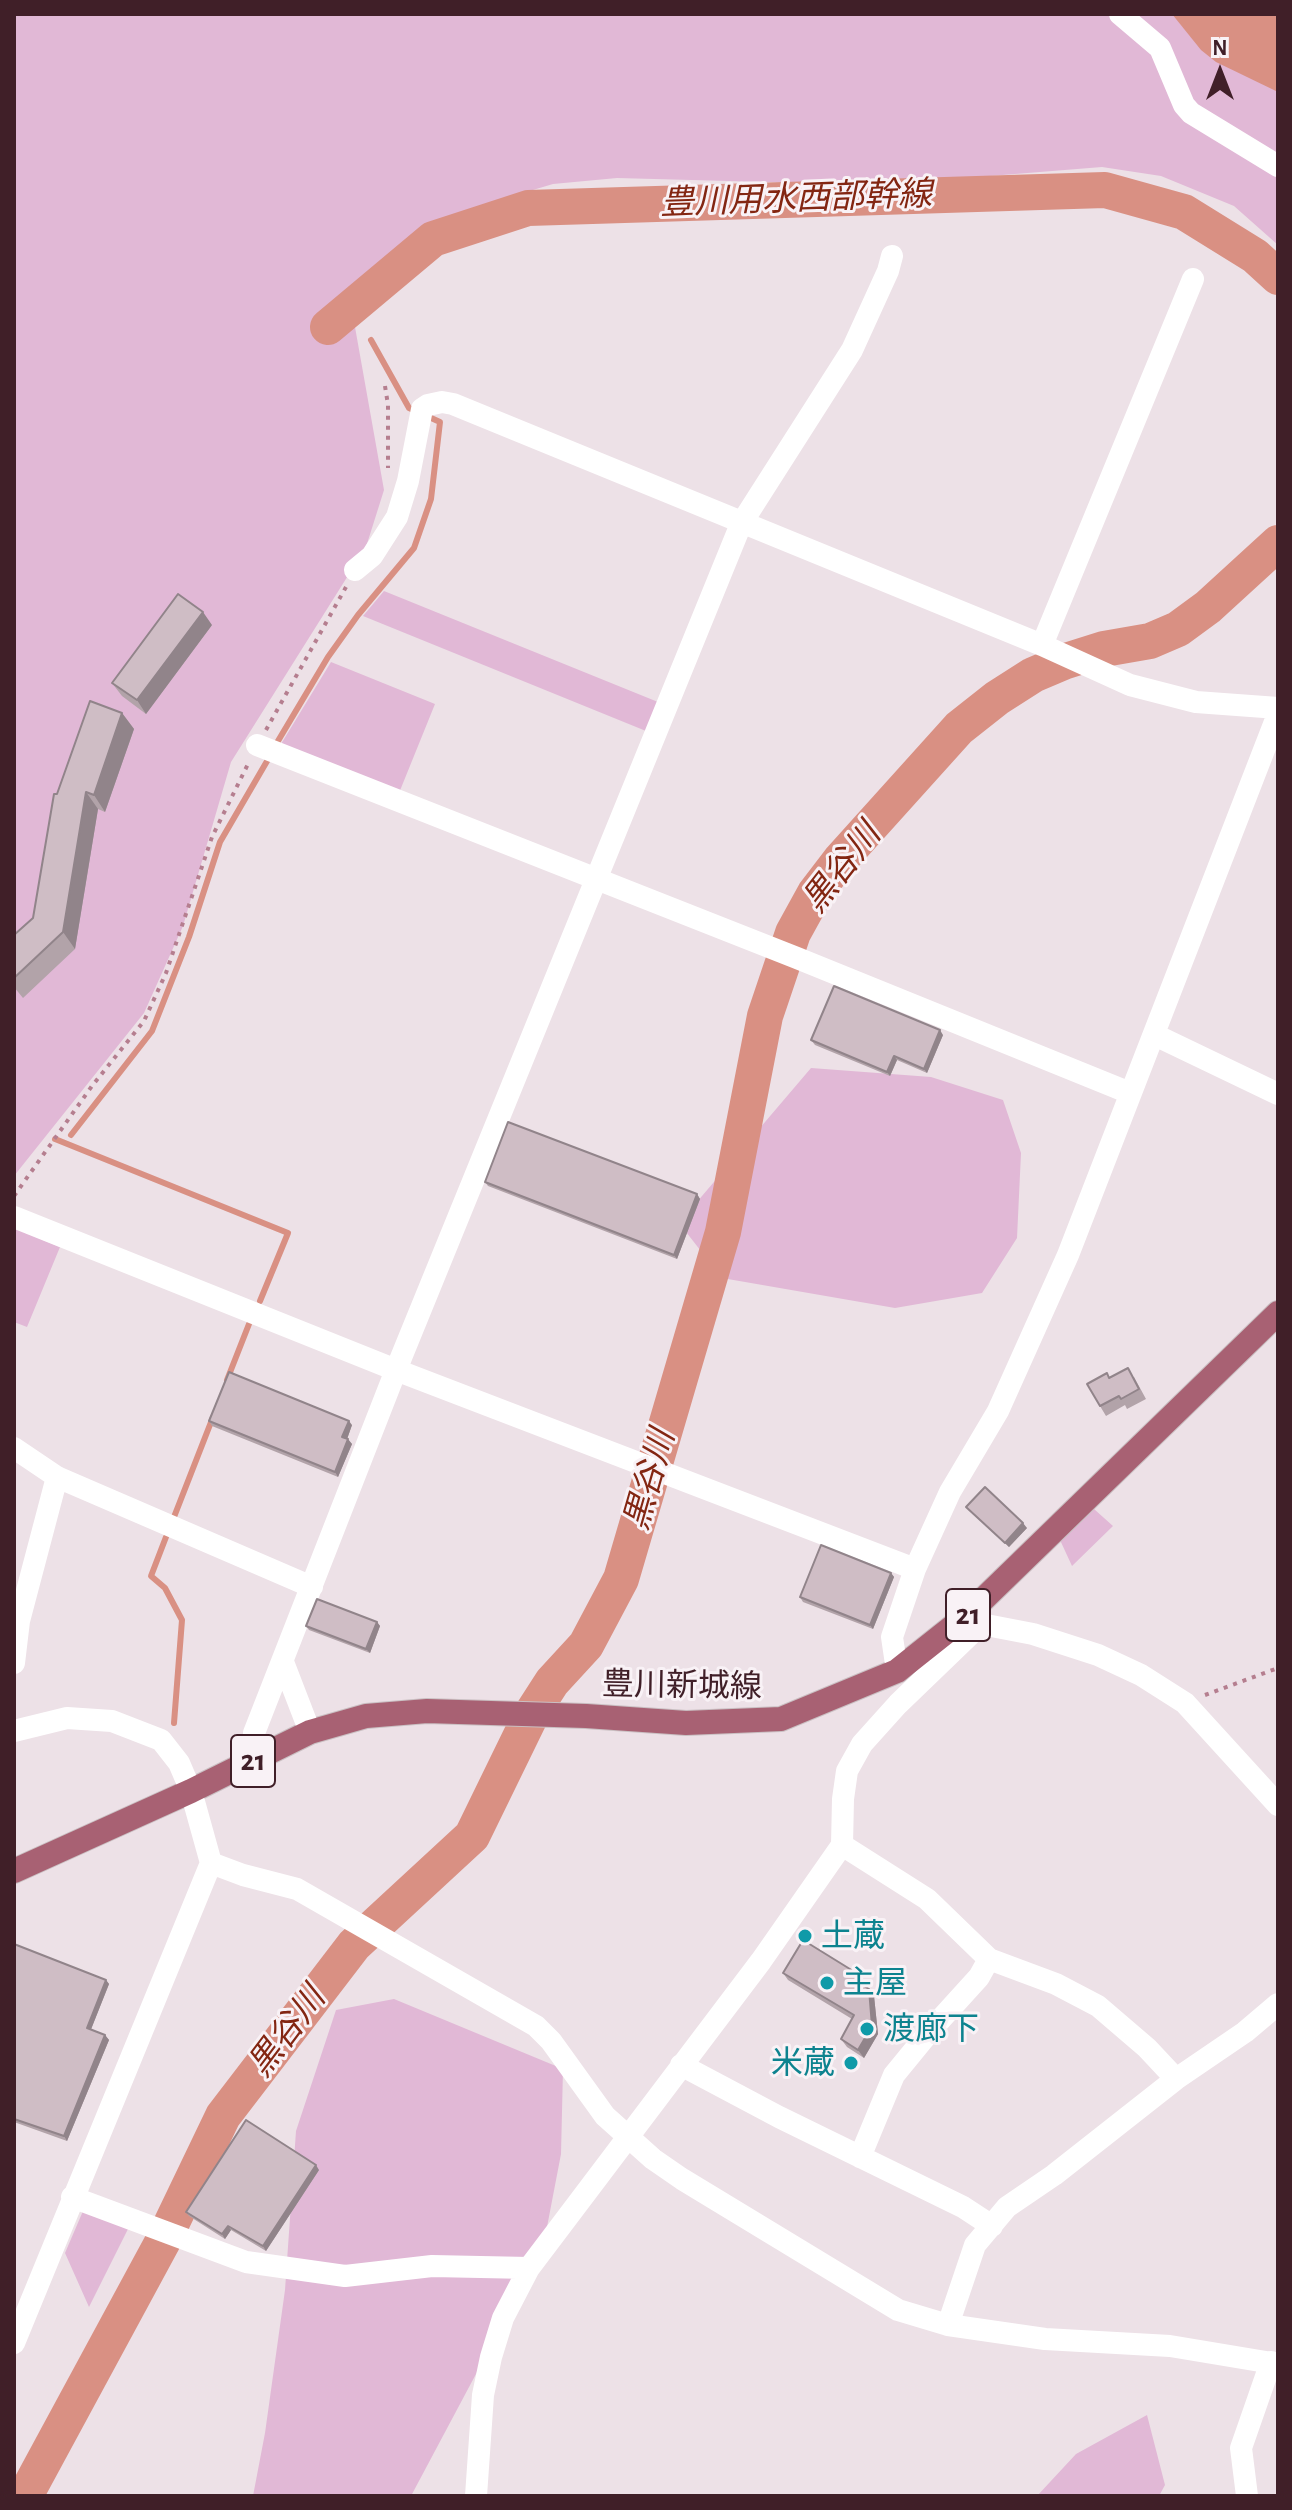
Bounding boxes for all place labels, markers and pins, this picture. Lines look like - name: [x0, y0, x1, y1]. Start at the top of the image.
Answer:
- place label: 土蔵: [821, 1917, 885, 1955]
- marker: 土蔵: [796, 1927, 814, 1945]
- place label: 主屋: [843, 1964, 907, 2002]
- marker: 主屋: [818, 1974, 836, 1992]
- place label: 渡廊下: [883, 2010, 979, 2048]
- marker: 渡廊下: [858, 2020, 876, 2038]
- place label: 米蔵: [771, 2044, 835, 2082]
- marker: 米蔵: [842, 2054, 860, 2072]

